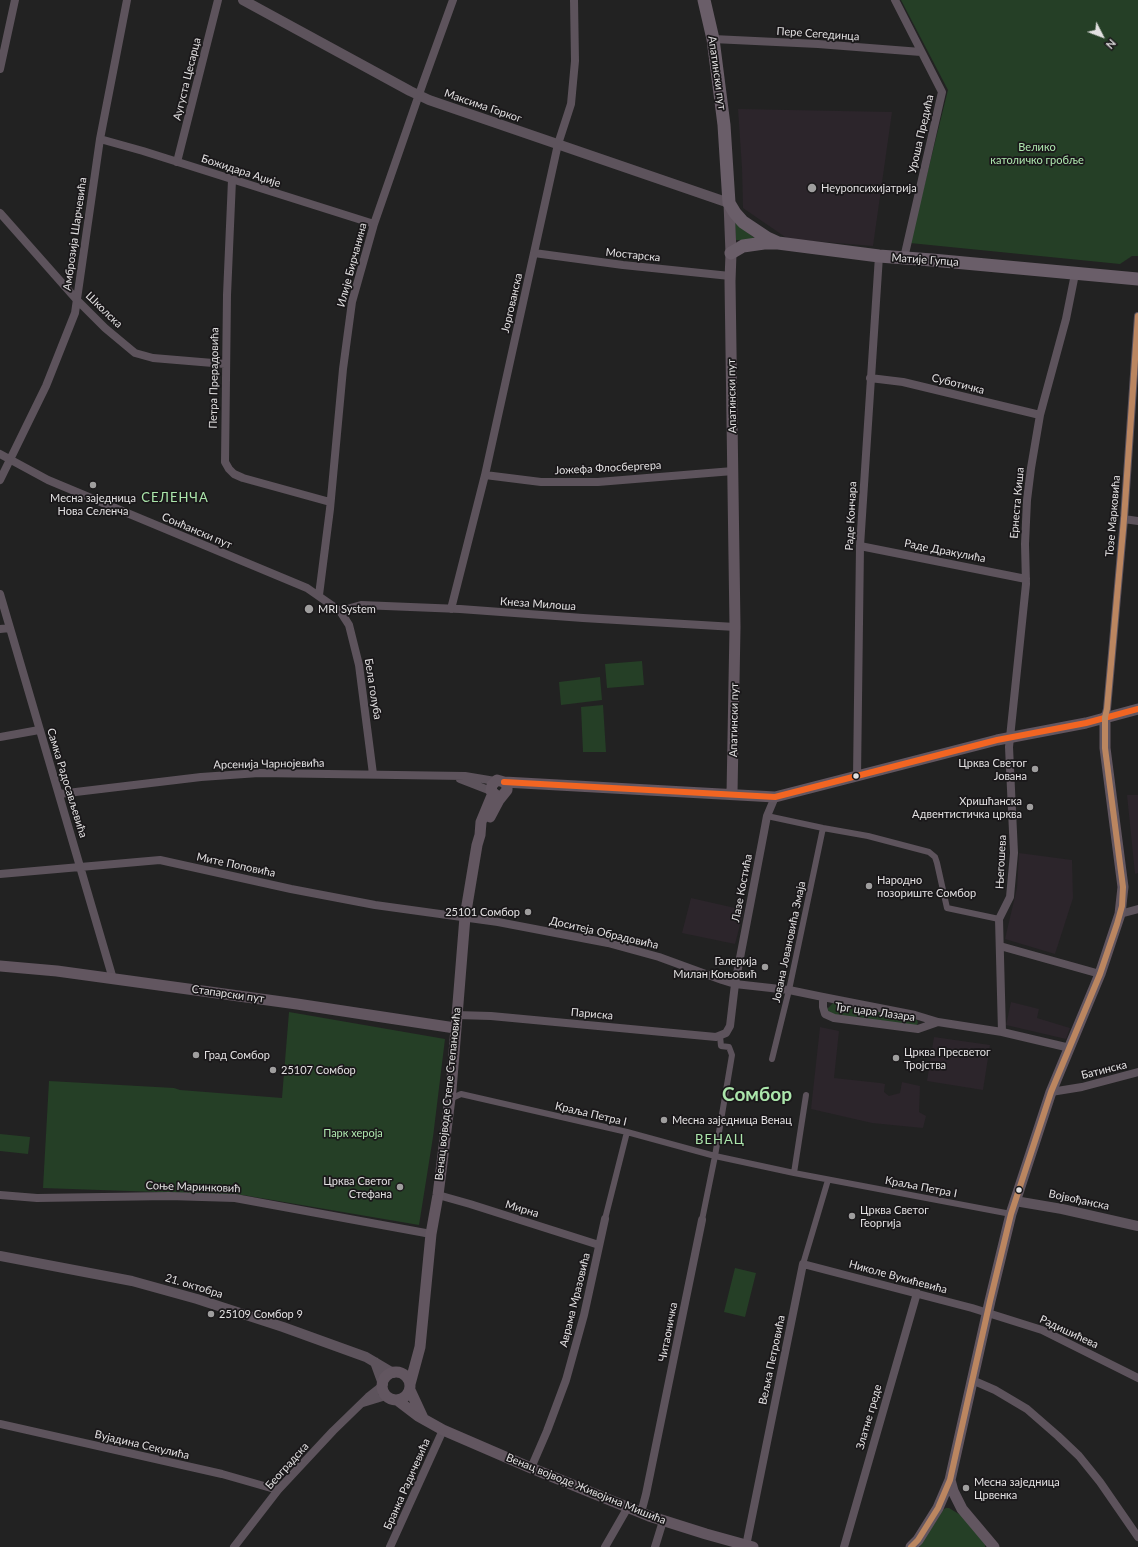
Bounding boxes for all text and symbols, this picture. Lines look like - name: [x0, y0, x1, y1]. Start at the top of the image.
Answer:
- north arrow: [1082, 16, 1122, 56]
- street label: Пере Сегединца: [776, 25, 860, 43]
- street label: Апатински пут: [705, 35, 729, 111]
- street label: Аугуста Цесарца: [170, 36, 204, 122]
- text: N: [1104, 37, 1119, 52]
- street label: Максима Горког: [442, 87, 524, 125]
- street label: Уроша Предића: [906, 93, 936, 175]
- park label: Велико католичко гробље: [990, 140, 1084, 166]
- street label: Божидара Аџије: [200, 152, 282, 190]
- street label: Амброзија Шарчевића: [61, 177, 89, 291]
- place label: Неуропсихијатрија: [821, 181, 917, 195]
- marker: Неуропсихијатрија: [806, 182, 818, 194]
- street label: Илије Бирчанина: [334, 221, 370, 309]
- street label: Мостарска: [605, 246, 661, 264]
- street label: Матије Гупца: [891, 251, 959, 269]
- street label: Јоргованска: [499, 272, 525, 334]
- street label: Школска: [83, 289, 125, 331]
- street label: Петра Прерадовића: [207, 327, 221, 429]
- street label: Апатински пут: [725, 359, 739, 433]
- street label: Суботичка: [930, 371, 986, 397]
- street label: Јожефа Флосбергера: [554, 459, 662, 477]
- street label: Ернеста Киша: [1007, 467, 1027, 539]
- street label: Тозе Марковића: [1103, 475, 1123, 557]
- marker: Месна заједница Нова Селенча: [88, 480, 98, 490]
- street label: Раде Кончара: [843, 481, 859, 551]
- district label: СЕЛЕНЧА: [141, 490, 209, 506]
- place label: Месна заједница Нова Селенча: [50, 491, 136, 517]
- street label: Сонћански пут: [160, 510, 234, 552]
- street label: Раде Дракулића: [903, 537, 987, 565]
- street label: Кнеза Милоша: [500, 595, 576, 613]
- place label: MRI System: [318, 602, 376, 616]
- marker: MRI System: [303, 603, 315, 615]
- street label: Бела голуба: [362, 658, 384, 720]
- street label: Апатински пут: [727, 683, 741, 757]
- street label: Самка Радосављевића: [44, 727, 90, 839]
- street label: Арсенија Чарнојевића: [213, 756, 325, 772]
- place label: Црква Светог Јована: [958, 756, 1027, 782]
- marker: Црква Светог Јована: [1030, 764, 1040, 774]
- unlabelled marker: [851, 771, 861, 781]
- place label: Хришћанска Адвентистичка црква: [912, 794, 1022, 820]
- marker: Хришћанска Адвентистичка црква: [1025, 802, 1035, 812]
- street label: Његошева: [993, 835, 1009, 889]
- street label: Мите Поповића: [195, 850, 277, 880]
- street label: Лазе Костића: [729, 853, 755, 923]
- place label: Народно позориште Сомбор: [877, 873, 976, 899]
- street label: Јована Јовановића Змаја: [770, 880, 808, 1004]
- marker: Народно позориште Сомбор: [864, 881, 874, 891]
- place label: 25101 Сомбор: [445, 905, 520, 919]
- marker: 25101 Сомбор: [523, 907, 533, 917]
- street label: Доситеја Обрадовића: [548, 914, 660, 952]
- place label: Галерија Милан Коњовић: [673, 954, 757, 980]
- marker: Галерија Милан Коњовић: [760, 962, 770, 972]
- street label: Стапарски пут: [191, 982, 265, 1006]
- street label: Трг цара Лазара: [834, 1000, 916, 1024]
- street label: Париска: [570, 1006, 614, 1022]
- street label: Венац војводе Степе Степановића: [432, 1007, 464, 1181]
- place label: Црква Пресветог Тројства: [904, 1045, 991, 1071]
- place label: Град Сомбор: [204, 1048, 270, 1062]
- marker: Град Сомбор: [191, 1050, 201, 1060]
- marker: Црква Пресветог Тројства: [891, 1053, 901, 1063]
- street label: Батинска: [1080, 1058, 1128, 1082]
- place label: 25107 Сомбор: [281, 1063, 356, 1077]
- marker: 25107 Сомбор: [268, 1065, 278, 1075]
- district label: Сомбор: [722, 1084, 792, 1106]
- street label: Краља Петра I: [554, 1099, 628, 1129]
- place label: Месна заједница Венац: [672, 1113, 792, 1127]
- marker: Месна заједница Венац: [659, 1115, 669, 1125]
- park label: Парк хероја: [323, 1126, 383, 1140]
- district label: ВЕНАЦ: [695, 1132, 745, 1148]
- place label: Црква Светог Стефана: [323, 1174, 392, 1200]
- street label: Краља Петра I: [884, 1174, 958, 1200]
- street label: Соње Маринковић: [145, 1179, 241, 1195]
- marker: Црква Светог Стефана: [395, 1182, 405, 1192]
- unlabelled marker: [1014, 1185, 1024, 1195]
- street label: Војвођанска: [1047, 1187, 1111, 1213]
- street label: Мирна: [504, 1198, 540, 1220]
- place label: Црква Светог Георгија: [860, 1203, 929, 1229]
- marker: Црква Светог Георгија: [847, 1211, 857, 1221]
- street label: Аврама Мразовића: [557, 1251, 593, 1349]
- street label: Николе Вукићевића: [847, 1258, 949, 1296]
- street label: 21. октобра: [164, 1271, 224, 1301]
- street label: Читаоничка: [656, 1301, 680, 1363]
- place label: 25109 Сомбор 9: [219, 1307, 303, 1321]
- marker: 25109 Сомбор 9: [206, 1309, 216, 1319]
- street label: Радишићева: [1038, 1313, 1100, 1351]
- street label: Вељка Петровића: [756, 1314, 788, 1406]
- street label: Златне греде: [853, 1383, 885, 1451]
- street label: Вујадина Секулића: [93, 1428, 191, 1462]
- street label: Бранка Радичевића: [381, 1436, 433, 1532]
- street label: Београдска: [263, 1440, 311, 1492]
- street label: Венац војводе Живојина Мишића: [504, 1451, 668, 1527]
- place label: Месна заједница Црвенка: [974, 1475, 1060, 1501]
- marker: Месна заједница Црвенка: [961, 1483, 971, 1493]

